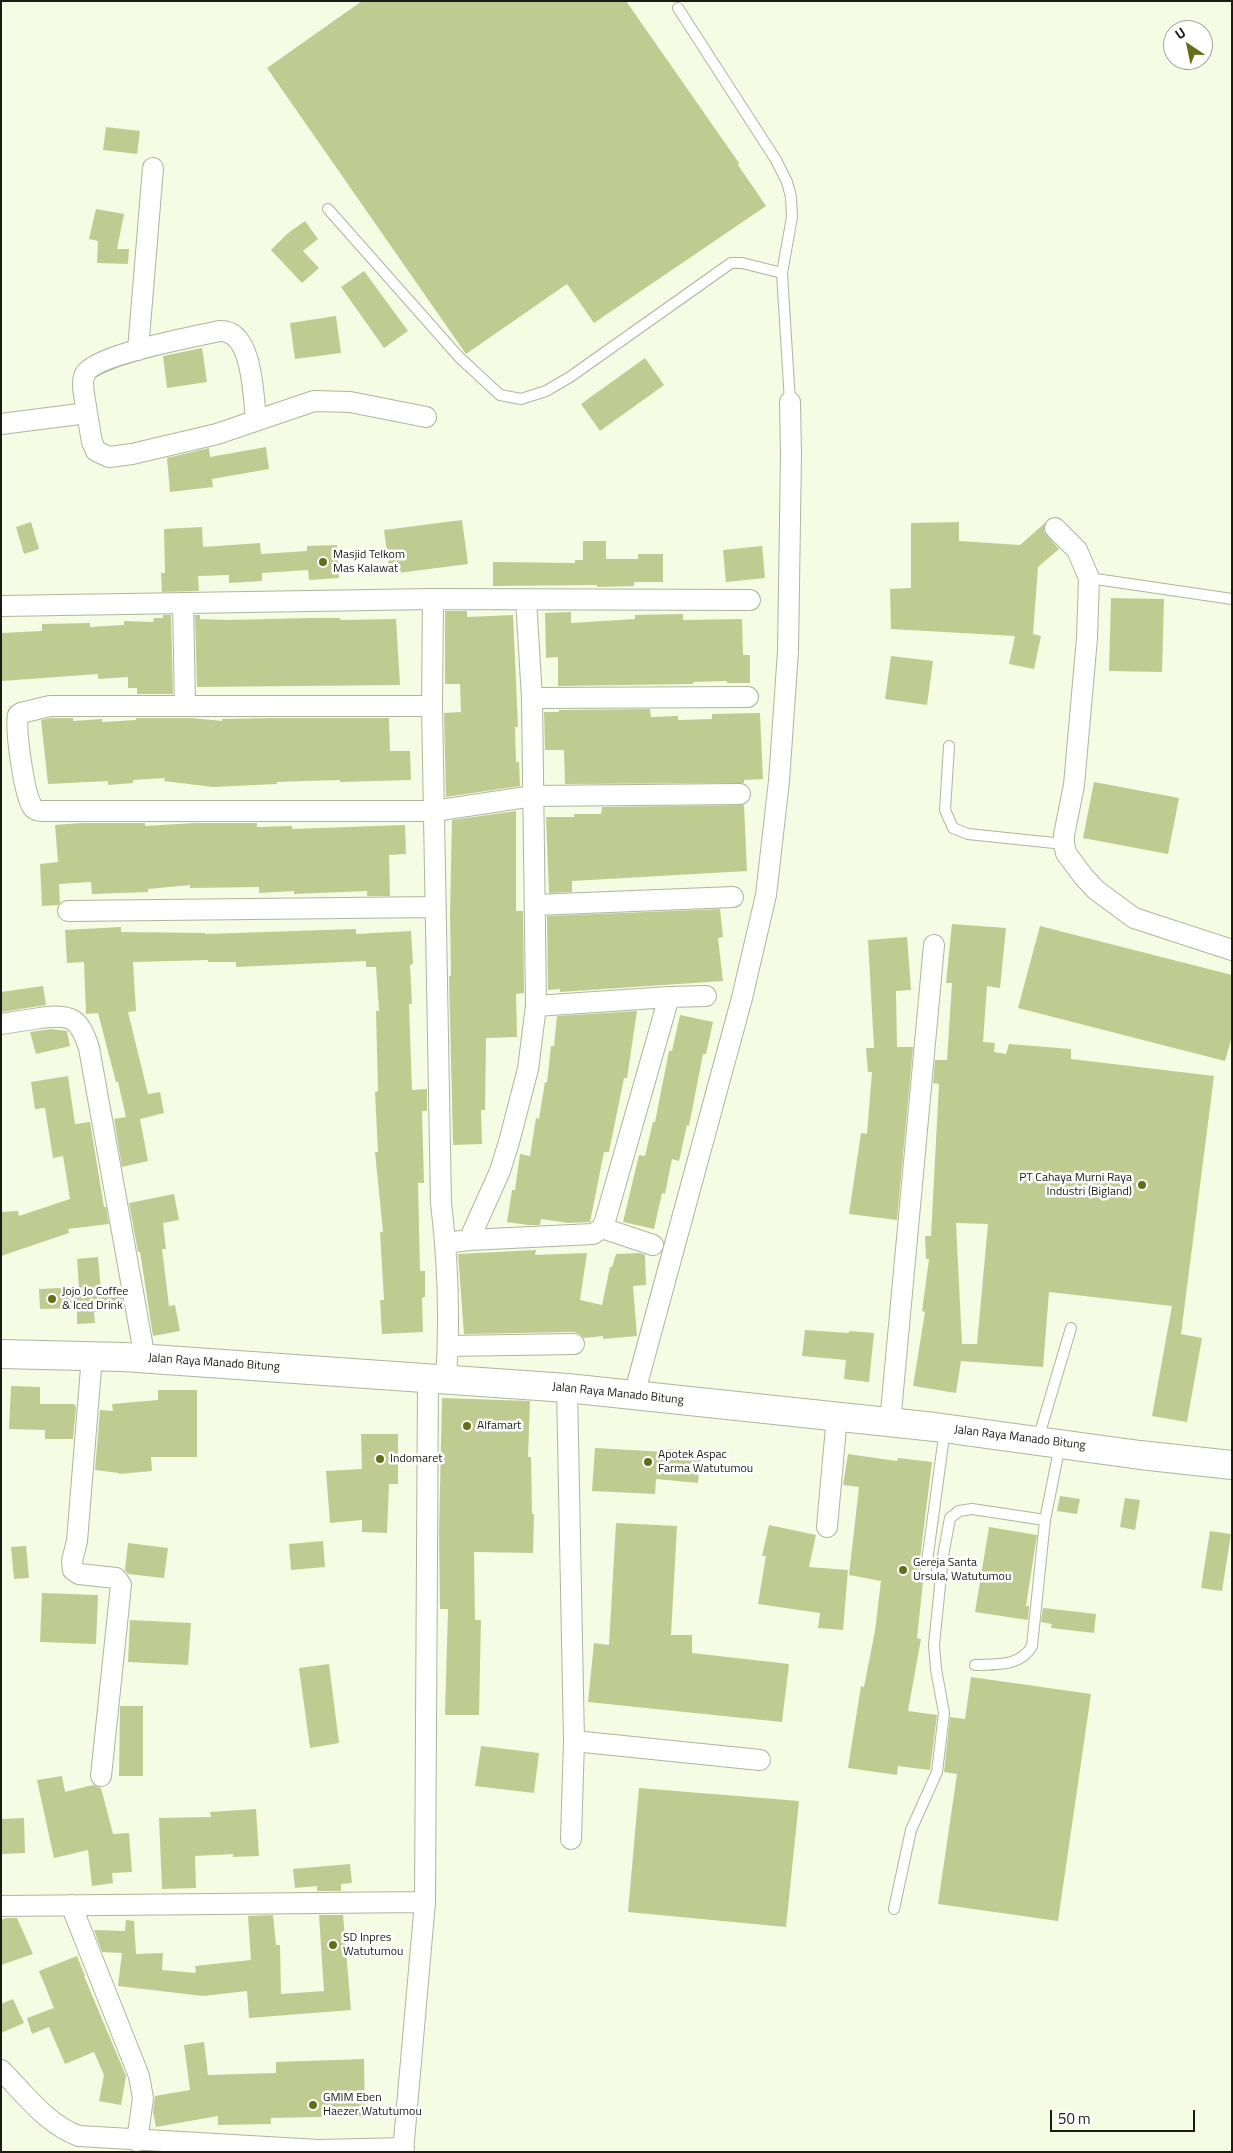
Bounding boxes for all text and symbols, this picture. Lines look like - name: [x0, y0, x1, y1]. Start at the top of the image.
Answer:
- north arrow: [1163, 20, 1213, 70]
- text: U: [1170, 22, 1190, 44]
- place label: Masjid Telkom Mas Kalawat: [333, 548, 405, 576]
- marker: Masjid Telkom Mas Kalawat: [317, 556, 329, 568]
- place label: PT Cahaya Murni Raya Industri (Bigland): [1019, 1171, 1132, 1199]
- marker: PT Cahaya Murni Raya Industri (Bigland): [1136, 1179, 1148, 1191]
- place label: Jojo Jo Coffee & Iced Drink: [62, 1285, 128, 1313]
- marker: Jojo Jo Coffee & Iced Drink: [46, 1293, 58, 1305]
- street label: Jalan Raya Manado Bitung: [148, 1351, 280, 1375]
- street label: Jalan Raya Manado Bitung: [552, 1380, 684, 1408]
- place label: Alfamart: [477, 1419, 521, 1433]
- marker: Alfamart: [461, 1420, 473, 1432]
- street label: Jalan Raya Manado Bitung: [954, 1423, 1086, 1453]
- place label: Apotek Aspac Farma Watutumou: [658, 1448, 753, 1476]
- place label: Indomaret: [390, 1452, 442, 1466]
- marker: Indomaret: [374, 1453, 386, 1465]
- marker: Apotek Aspac Farma Watutumou: [642, 1456, 654, 1468]
- place label: Gereja Santa Ursula, Watutumou: [913, 1556, 1011, 1584]
- marker: Gereja Santa Ursula, Watutumou: [897, 1564, 909, 1576]
- place label: SD Inpres Watutumou: [343, 1931, 403, 1959]
- marker: SD Inpres Watutumou: [327, 1939, 339, 1951]
- place label: GMIM Eben Haezer Watutumou: [323, 2091, 422, 2119]
- marker: GMIM Eben Haezer Watutumou: [307, 2099, 319, 2111]
- scale bar: [1053, 2100, 1198, 2132]
- text: 50 m: [1058, 2107, 1091, 2130]

